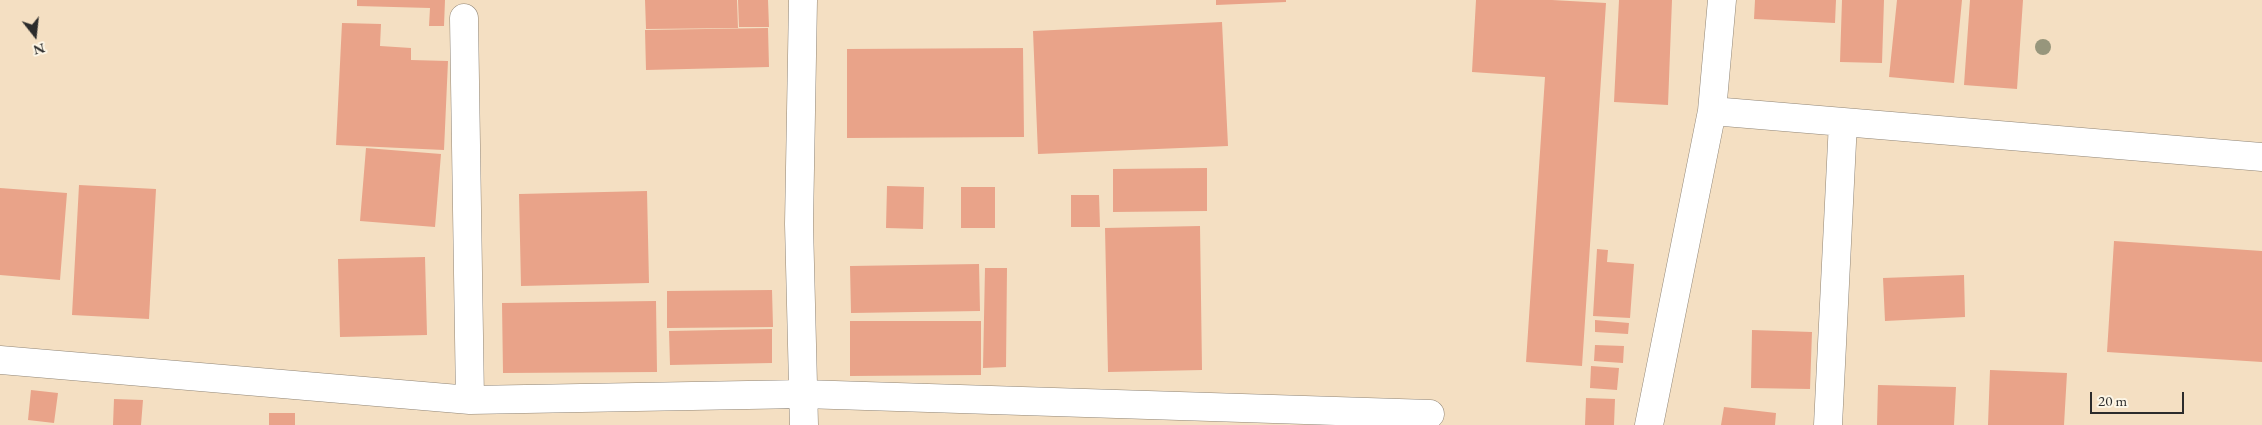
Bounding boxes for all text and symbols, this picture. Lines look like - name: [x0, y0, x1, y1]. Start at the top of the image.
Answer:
- north arrow: [10, 10, 60, 60]
- text: N: [31, 39, 47, 60]
- scale bar: [2092, 382, 2186, 414]
- text: 20 m: [2098, 391, 2127, 410]

